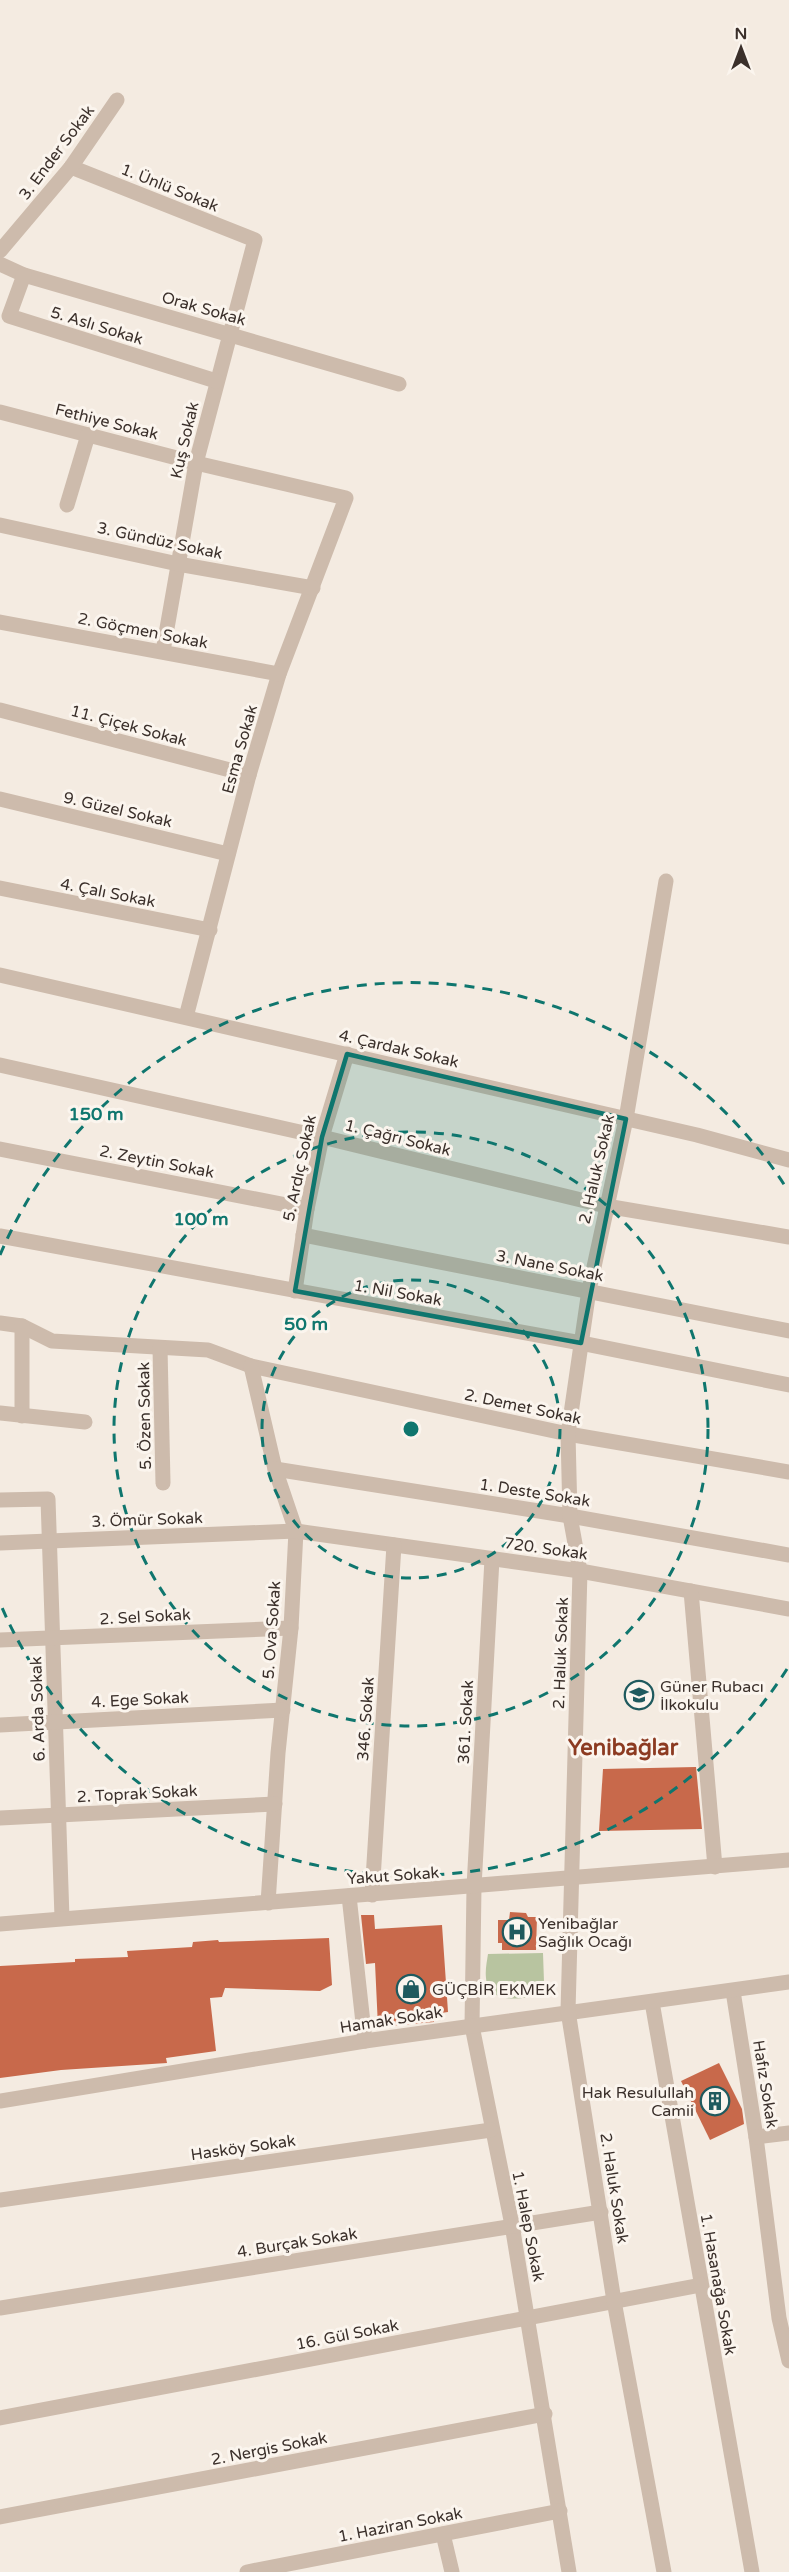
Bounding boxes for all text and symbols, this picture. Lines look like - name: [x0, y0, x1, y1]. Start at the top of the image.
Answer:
- north arrow: [711, 18, 771, 78]
- text: N: [735, 24, 747, 44]
- street label: 3. Ender Sokak: [15, 101, 99, 204]
- street label: 1. Ünlü Sokak: [118, 159, 222, 217]
- street label: Orak Sokak: [159, 287, 248, 331]
- street label: 5. Aslı Sokak: [48, 302, 146, 350]
- street label: Fethiye Sokak: [53, 400, 161, 445]
- street label: Kuş Sokak: [166, 400, 204, 481]
- street label: 3. Gündüz Sokak: [95, 518, 225, 564]
- street label: 2. Göçmen Sokak: [76, 609, 210, 653]
- street label: 11. Çiçek Sokak: [68, 701, 189, 751]
- street label: Esma Sokak: [218, 702, 262, 796]
- street label: 9. Güzel Sokak: [61, 788, 174, 832]
- street label: 4. Çalı Sokak: [59, 874, 157, 912]
- street label: 4. Çardak Sokak: [337, 1025, 461, 1073]
- text: 150 m: [68, 1103, 124, 1125]
- street label: 2. Haluk Sokak: [575, 1112, 619, 1226]
- street label: 5. Ardıç Sokak: [279, 1113, 321, 1223]
- street label: 1. Çağrı Sokak: [343, 1115, 453, 1161]
- street label: 2. Zeytin Sokak: [98, 1141, 216, 1183]
- text: 100 m: [173, 1208, 229, 1230]
- street label: 3. Nane Sokak: [494, 1246, 605, 1286]
- street label: 1. Nil Sokak: [352, 1275, 444, 1311]
- text: 50 m: [284, 1313, 328, 1335]
- street label: 5. Özen Sokak: [134, 1362, 156, 1470]
- street label: 2. Demet Sokak: [463, 1385, 583, 1429]
- centre of rings: [401, 1419, 421, 1439]
- street label: 1. Deste Sokak: [478, 1474, 592, 1512]
- street label: 3. Ömür Sokak: [91, 1508, 203, 1532]
- street label: 720. Sokak: [503, 1533, 589, 1565]
- street label: 5. Ova Sokak: [259, 1580, 285, 1680]
- street label: 2. Haluk Sokak: [549, 1596, 573, 1709]
- street label: 2. Sel Sokak: [99, 1605, 191, 1629]
- street label: 6. Arda Sokak: [26, 1656, 50, 1762]
- street label: 346. Sokak: [353, 1676, 379, 1762]
- place label: Güner Rubacı İlkokulu: [660, 1677, 764, 1715]
- street label: 361. Sokak: [454, 1679, 478, 1765]
- school or university icon: Güner Rubacı İlkokulu: [623, 1679, 655, 1711]
- street label: 4. Ege Sokak: [91, 1687, 190, 1713]
- district label: Yenibağlar: [568, 1735, 679, 1761]
- street label: 2. Toprak Sokak: [76, 1781, 198, 1807]
- street label: Yakut Sokak: [346, 1863, 440, 1889]
- place label: Yenibağlar Sağlık Ocağı: [538, 1914, 632, 1952]
- hospital icon: Yenibağlar Sağlık Ocağı: [501, 1916, 533, 1948]
- shop icon: GÜÇBİR EKMEK: [395, 1973, 427, 2005]
- place label: GÜÇBİR EKMEK: [432, 1980, 556, 2000]
- street label: Hamak Sokak: [338, 2002, 444, 2038]
- street label: Hafız Sokak: [748, 2039, 782, 2130]
- place label: Hak Resulullah Camii: [582, 2083, 694, 2121]
- building icon: Hak Resulullah Camii: [699, 2085, 731, 2117]
- street label: Hasköy Sokak: [189, 2131, 297, 2165]
- street label: 2. Haluk Sokak: [595, 2131, 633, 2245]
- street label: 1. Halep Sokak: [507, 2169, 549, 2284]
- street label: 1. Hasanağa Sokak: [696, 2212, 740, 2357]
- street label: 4. Burçak Sokak: [236, 2224, 359, 2262]
- street label: 16. Gül Sokak: [294, 2315, 401, 2355]
- street label: 2. Nergis Sokak: [210, 2428, 329, 2470]
- street label: 1. Haziran Sokak: [336, 2503, 464, 2547]

